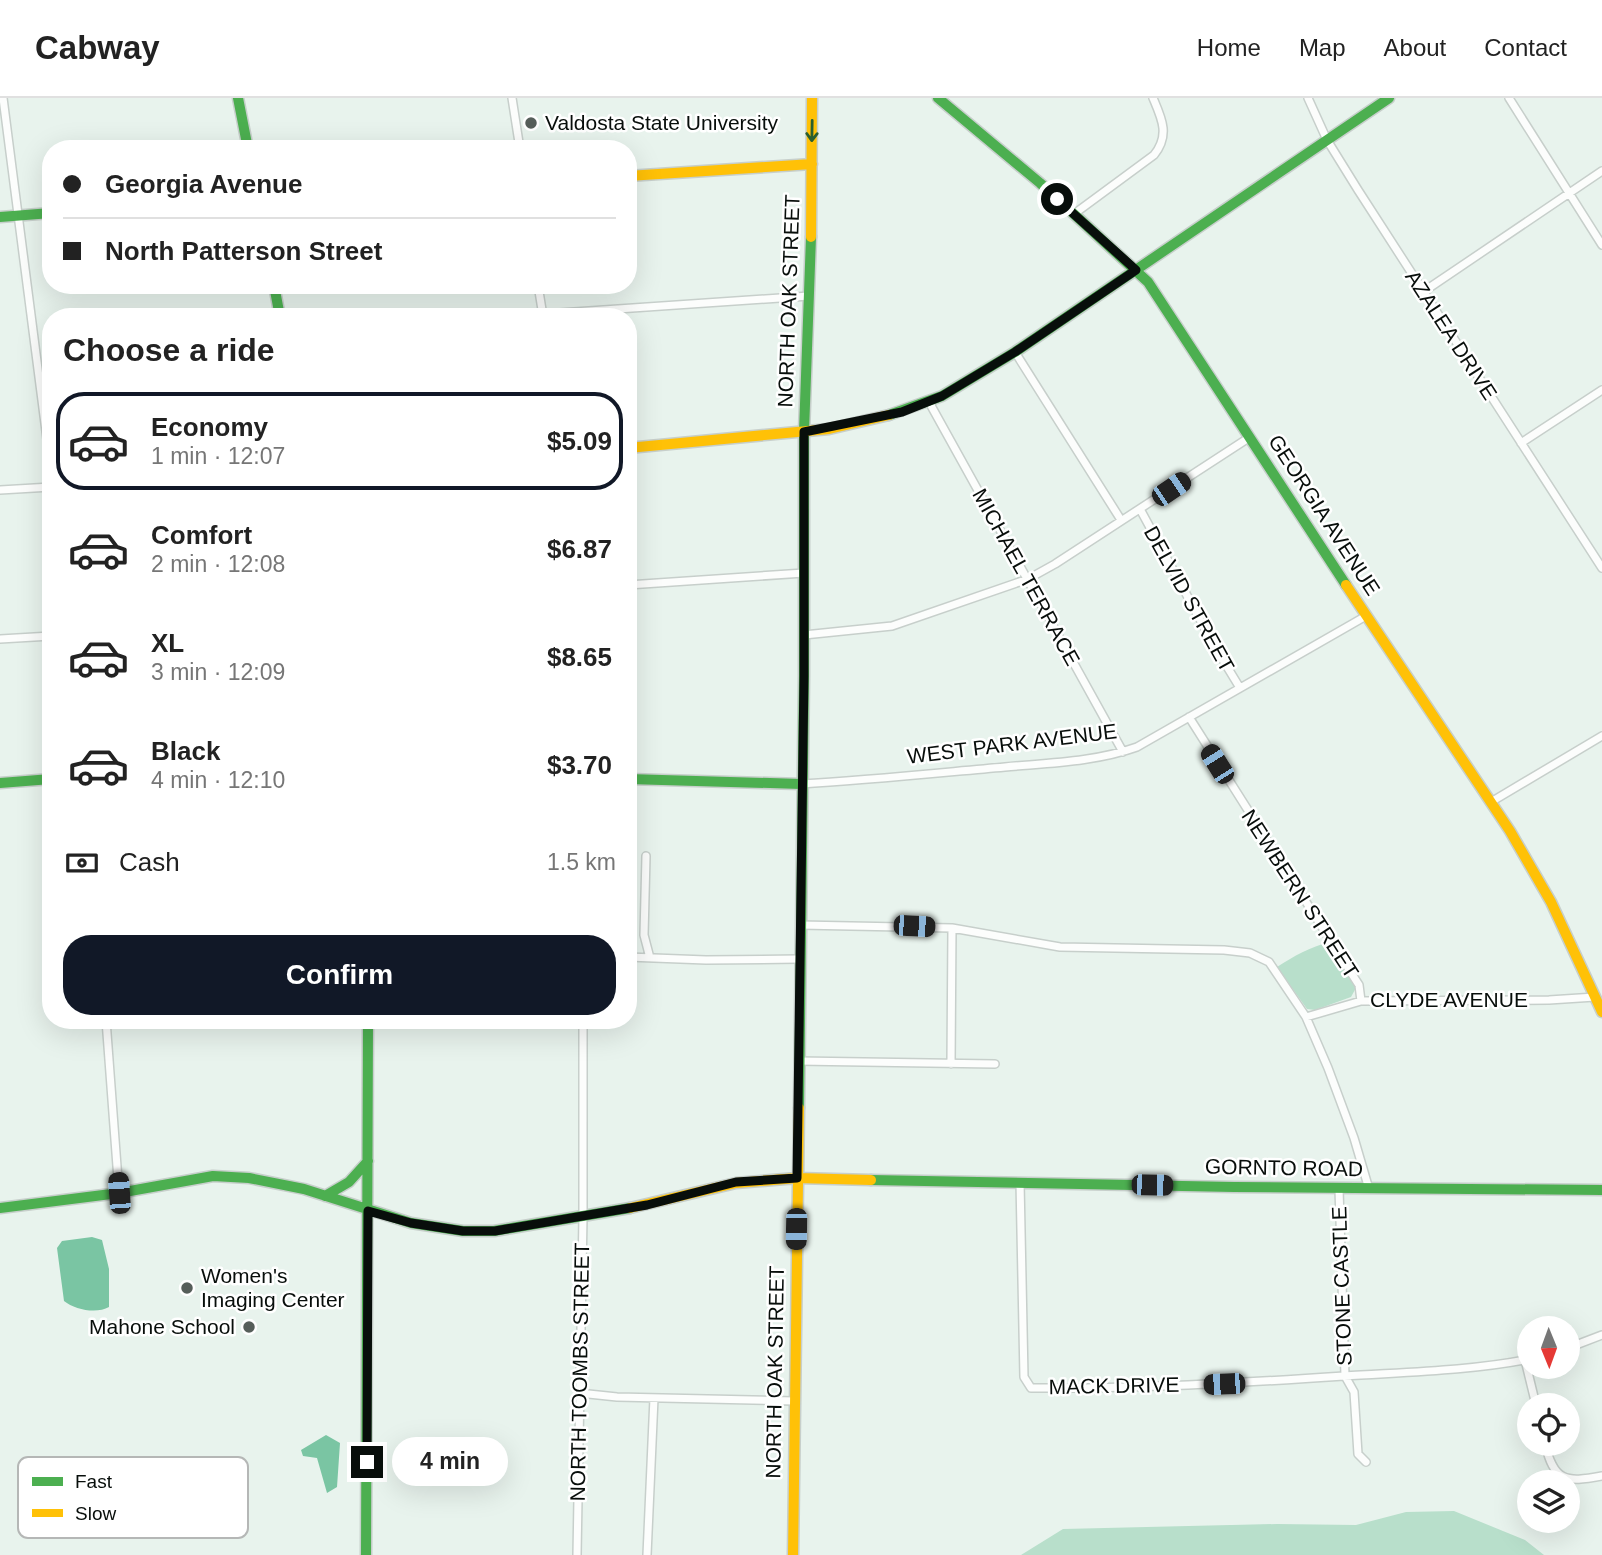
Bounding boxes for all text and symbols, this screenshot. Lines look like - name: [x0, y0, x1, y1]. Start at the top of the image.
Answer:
- text: Cabway: [35, 29, 160, 66]
- text: Home: [1197, 34, 1261, 61]
- text: Map: [1299, 34, 1346, 61]
- text: About: [1384, 34, 1446, 61]
- text: Contact: [1484, 34, 1567, 61]
- place label: Valdosta State University: [545, 111, 779, 134]
- marker: Valdosta State University: [523, 115, 539, 131]
- one-way arrow: [805, 119, 819, 142]
- text: Georgia Avenue: [105, 169, 302, 199]
- route start: [1041, 183, 1073, 215]
- street label: NORTH OAK STREET: [773, 194, 804, 408]
- text: North Patterson Street: [105, 236, 382, 266]
- street label: AZALEA DRIVE: [1401, 266, 1502, 404]
- text: Choose a ride: [63, 332, 275, 368]
- icon: car: [67, 410, 130, 473]
- text: Economy: [151, 412, 268, 442]
- text: $5.09: [547, 426, 612, 456]
- street label: GEORGIA AVENUE: [1264, 430, 1385, 599]
- text: 1 min · 12:07: [151, 443, 285, 469]
- car: [1148, 469, 1195, 509]
- street label: MICHAEL TERRACE: [968, 484, 1085, 669]
- icon: car: [67, 518, 130, 581]
- text: Comfort: [151, 520, 252, 550]
- street label: DELVID STREET: [1140, 522, 1239, 676]
- text: $6.87: [547, 534, 612, 564]
- text: 2 min · 12:08: [151, 551, 285, 577]
- icon: car: [67, 626, 130, 689]
- text: XL: [151, 628, 184, 658]
- text: $8.65: [547, 642, 612, 672]
- text: 3 min · 12:09: [151, 659, 285, 685]
- street label: WEST PARK AVENUE: [906, 719, 1118, 768]
- icon: car: [67, 734, 130, 797]
- text: Black: [151, 736, 220, 766]
- car: [1197, 741, 1238, 787]
- text: $3.70: [547, 750, 612, 780]
- text: 4 min · 12:10: [151, 767, 285, 793]
- street label: NEWBERN STREET: [1237, 805, 1364, 982]
- icon: cash: [63, 844, 101, 882]
- text: Cash: [119, 847, 180, 877]
- text: 1.5 km: [547, 849, 616, 875]
- car: [893, 914, 936, 938]
- button: Confirm: [63, 935, 616, 1015]
- street label: CLYDE AVENUE: [1370, 988, 1528, 1011]
- street label: GORNTO ROAD: [1205, 1155, 1363, 1180]
- car: [108, 1171, 131, 1215]
- car: [1131, 1174, 1174, 1196]
- street label: STONE CASTLE: [1327, 1206, 1356, 1366]
- car: [786, 1208, 807, 1250]
- street label: NORTH TOOMBS STREET: [566, 1242, 593, 1502]
- place label: Women's Imaging Center: [201, 1264, 345, 1311]
- street label: NORTH OAK STREET: [761, 1265, 788, 1479]
- marker: Women's Imaging Center: [179, 1280, 195, 1296]
- place label: Mahone School: [89, 1315, 235, 1338]
- north arrow: [1517, 1316, 1580, 1379]
- map controls: [1517, 1316, 1580, 1533]
- marker: Mahone School: [241, 1319, 257, 1335]
- street label: MACK DRIVE: [1048, 1373, 1180, 1398]
- car: [1203, 1373, 1246, 1395]
- button: locate: [1517, 1393, 1580, 1456]
- callout: 4 min: [392, 1438, 507, 1486]
- route end: [351, 1446, 383, 1478]
- text: 4 min: [420, 1448, 480, 1474]
- legend: [18, 1457, 248, 1538]
- button: layers: [1517, 1470, 1580, 1533]
- text: Fast: [75, 1471, 113, 1492]
- text: Slow: [75, 1503, 116, 1524]

